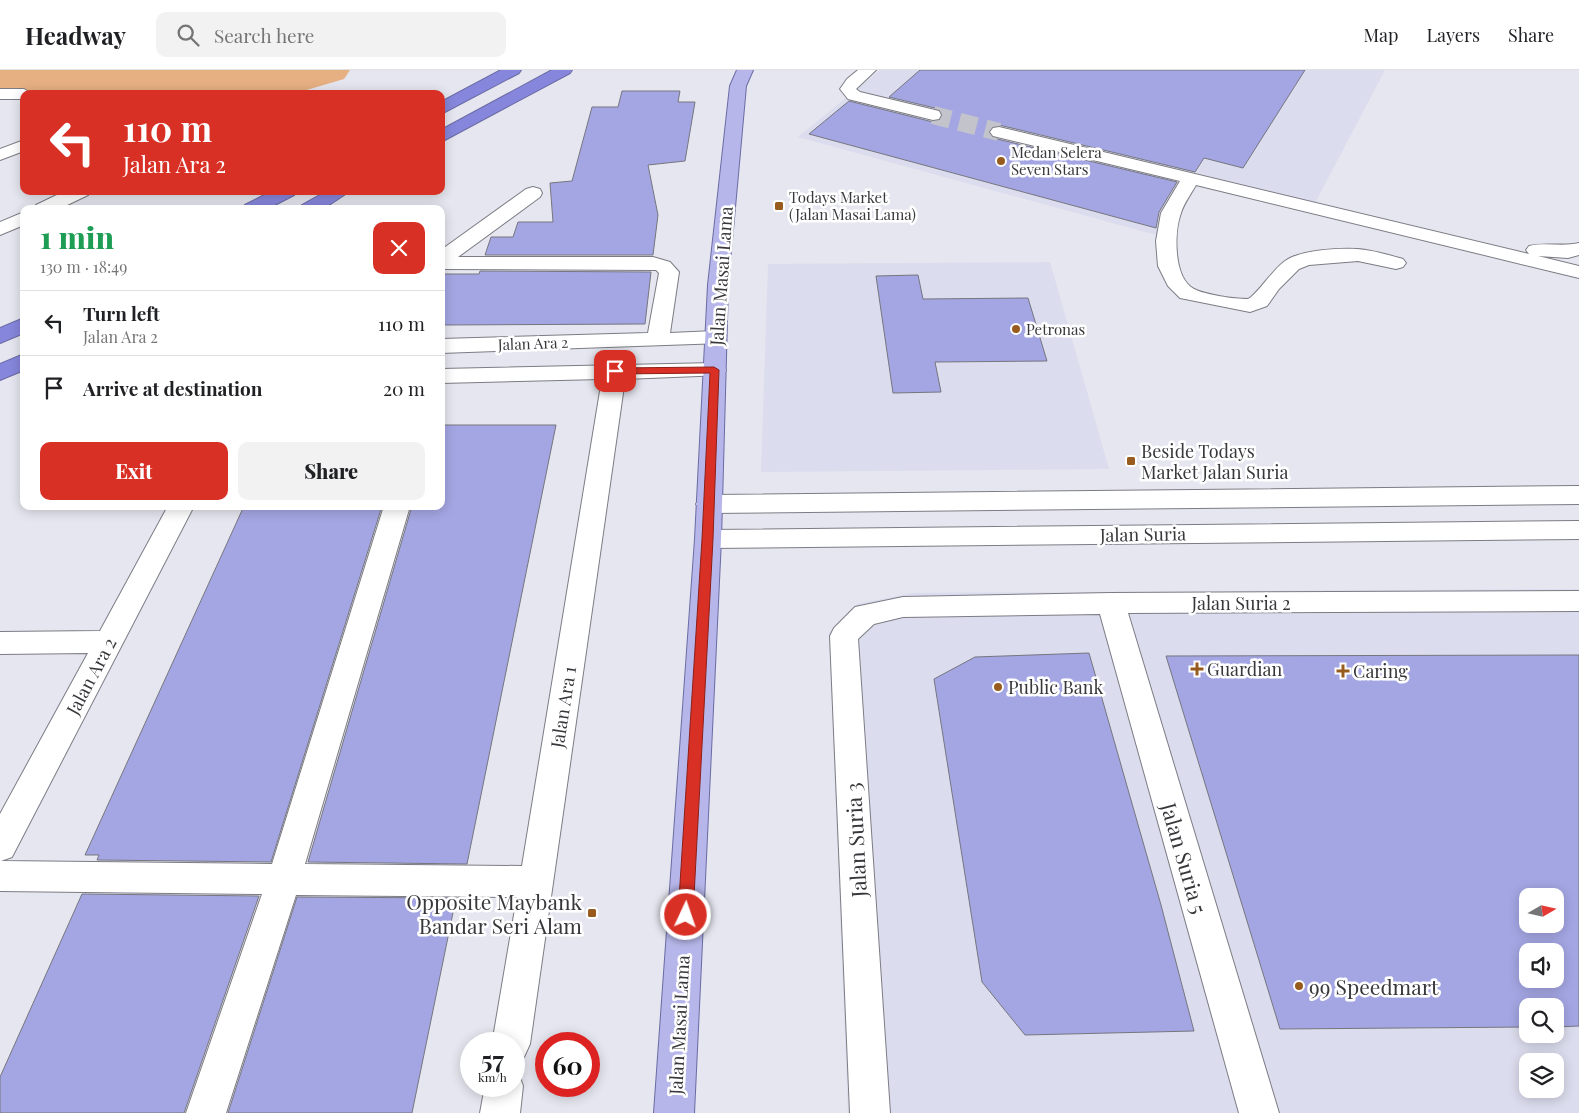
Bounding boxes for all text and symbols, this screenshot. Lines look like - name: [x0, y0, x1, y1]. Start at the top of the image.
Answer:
- search box: [156, 12, 506, 57]
- text: Headway: [25, 19, 126, 51]
- icon: search: [174, 21, 202, 49]
- text: Search here: [214, 22, 314, 48]
- text: Map: [1363, 23, 1398, 47]
- text: Layers: [1426, 23, 1480, 47]
- text: Share: [1508, 23, 1554, 47]
- text: 110 m: [123, 104, 212, 151]
- icon: left: [40, 110, 105, 175]
- place label: Medan Selera Seven Stars: [1011, 142, 1102, 179]
- text: Jalan Ara 2: [123, 149, 226, 179]
- marker: Medan Selera Seven Stars: [995, 155, 1007, 167]
- place label: Todays Market (Jalan Masai Lama): [789, 187, 916, 224]
- marker: Todays Market (Jalan Masai Lama): [773, 200, 785, 212]
- street label: Jalan Masai Lama: [704, 206, 738, 347]
- text: 1 min: [40, 217, 114, 257]
- button: close: [373, 222, 425, 274]
- text: 130 m · 18:49: [40, 256, 127, 277]
- text: Turn left: [83, 300, 160, 326]
- icon: left: [40, 309, 68, 337]
- text: 110 m: [378, 310, 425, 336]
- place label: Petronas: [1026, 319, 1085, 339]
- marker: Petronas: [1010, 323, 1022, 335]
- text: Jalan Ara 2: [83, 326, 158, 347]
- street label: Jalan Ara 2: [497, 332, 568, 354]
- pin: [594, 350, 636, 392]
- icon: arrive: [601, 357, 629, 385]
- icon: arrive: [40, 374, 68, 402]
- text: Arrive at destination: [83, 375, 263, 401]
- text: 20 m: [383, 375, 425, 401]
- place label: Beside Todays Market Jalan Suria: [1141, 439, 1288, 484]
- button: Exit: [40, 442, 228, 500]
- button: Share: [238, 442, 425, 500]
- marker: Beside Todays Market Jalan Suria: [1125, 455, 1137, 467]
- street label: Jalan Suria: [1099, 521, 1186, 547]
- street label: Jalan Suria 2: [1190, 591, 1291, 615]
- street label: Jalan Ara 2: [60, 633, 121, 720]
- place label: Guardian: [1207, 657, 1282, 681]
- place label: Caring: [1353, 659, 1408, 683]
- marker: Guardian: [1191, 663, 1203, 675]
- street label: Jalan Ara 1: [545, 664, 581, 751]
- marker: Caring: [1337, 665, 1349, 677]
- place label: Public Bank: [1008, 675, 1104, 699]
- marker: Public Bank: [992, 681, 1004, 693]
- street label: Jalan Suria 3: [838, 782, 872, 899]
- street label: Jalan Suria 5: [1156, 798, 1214, 917]
- place label: Opposite Maybank Bandar Seri Alam: [406, 887, 582, 939]
- position arrow: [659, 888, 711, 940]
- north arrow: [1519, 888, 1564, 932]
- map controls: [1519, 888, 1564, 1098]
- marker: Opposite Maybank Bandar Seri Alam: [586, 907, 598, 919]
- button: sound: [1519, 943, 1564, 988]
- street label: Jalan Masai Lama: [663, 955, 695, 1096]
- place label: 99 Speedmart: [1309, 972, 1439, 1000]
- marker: 99 Speedmart: [1293, 980, 1305, 992]
- button: search: [1519, 998, 1564, 1043]
- speed limit sign: 60: [535, 1032, 600, 1097]
- text: 57: [481, 1042, 504, 1075]
- button: layers: [1519, 1053, 1564, 1098]
- text: km/h: [478, 1069, 507, 1085]

